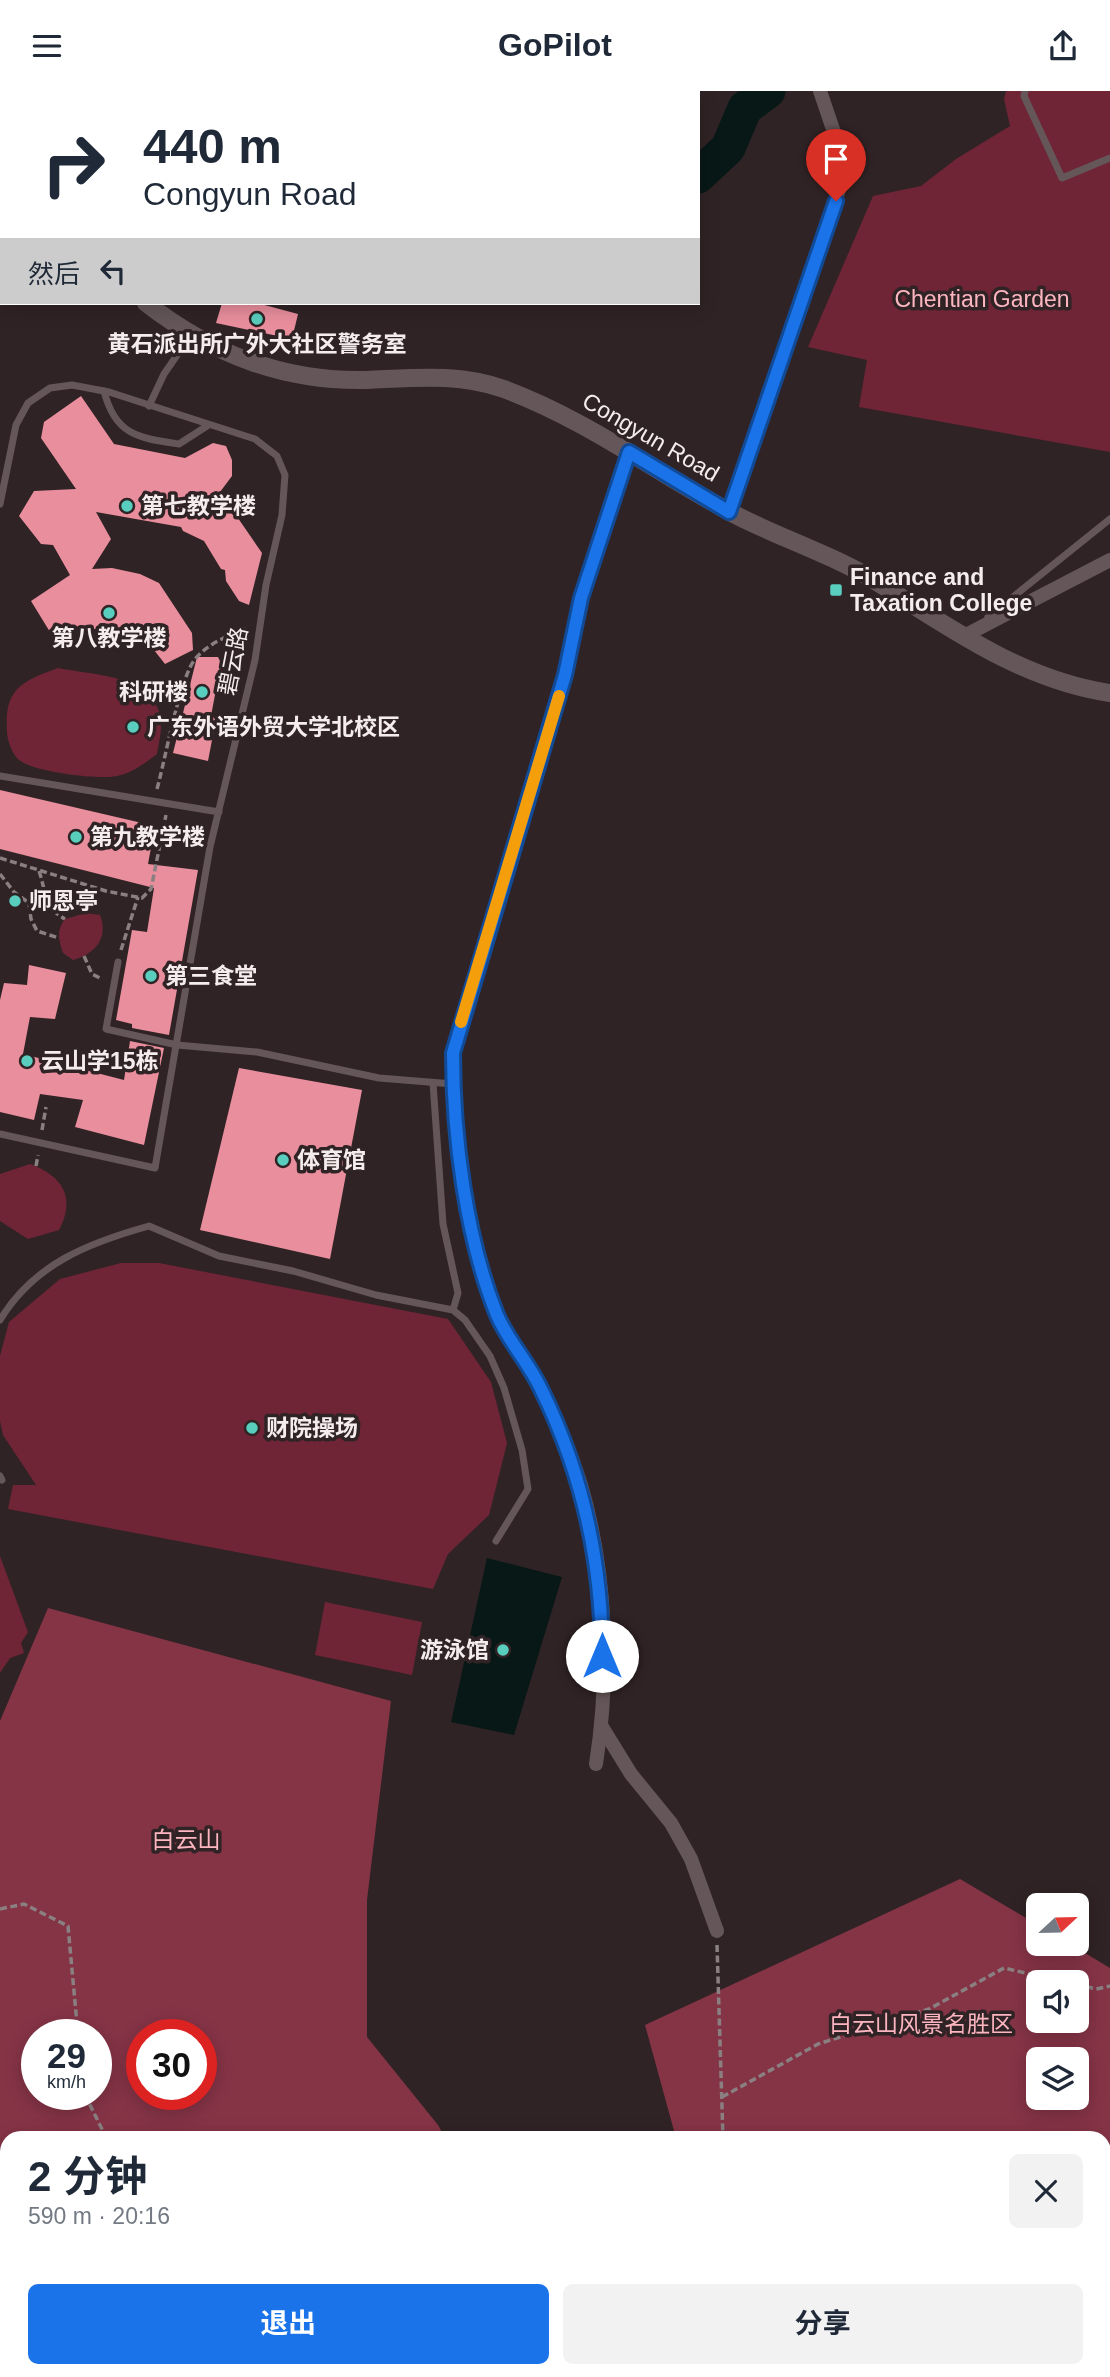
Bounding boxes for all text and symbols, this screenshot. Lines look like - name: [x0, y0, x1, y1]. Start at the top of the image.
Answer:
- icon: menu: [28, 27, 66, 65]
- text: GoPilot: [498, 27, 612, 63]
- icon: share: [1044, 27, 1082, 65]
- icon: right: [28, 119, 119, 210]
- text: 440 m: [143, 119, 282, 173]
- pin: [806, 129, 866, 201]
- icon: arrive: [817, 140, 855, 178]
- text: Congyun Road: [143, 176, 356, 212]
- icon: left: [94, 252, 132, 290]
- text: 然后: [28, 259, 80, 289]
- park label: Chentian Garden: [894, 286, 1070, 312]
- marker: 黄石派出所广外大社区警务室: [249, 311, 265, 327]
- place label: 黄石派出所广外大社区警务室: [108, 331, 407, 357]
- street label: Congyun Road: [578, 387, 724, 487]
- place label: 第七教学楼: [141, 493, 256, 519]
- marker: 第七教学楼: [119, 498, 135, 514]
- place label: Finance and Taxation College: [850, 564, 1032, 616]
- marker: Finance and Taxation College: [828, 582, 844, 598]
- marker: 第八教学楼: [101, 605, 117, 621]
- place label: 第八教学楼: [52, 625, 167, 651]
- street label: 碧云路: [214, 625, 252, 697]
- place label: 科研楼: [119, 679, 188, 705]
- marker: 科研楼: [194, 684, 210, 700]
- place label: 广东外语外贸大学北校区: [147, 714, 400, 740]
- marker: 广东外语外贸大学北校区: [125, 719, 141, 735]
- place label: 第九教学楼: [90, 824, 205, 850]
- marker: 第九教学楼: [68, 829, 84, 845]
- place label: 师恩亭: [29, 888, 98, 914]
- marker: 师恩亭: [7, 893, 23, 909]
- place label: 第三食堂: [165, 963, 257, 989]
- marker: 第三食堂: [143, 968, 159, 984]
- place label: 云山学15栋: [41, 1048, 159, 1074]
- marker: 云山学15栋: [19, 1053, 35, 1069]
- place label: 体育馆: [297, 1147, 366, 1173]
- marker: 体育馆: [275, 1152, 291, 1168]
- place label: 财院操场: [266, 1415, 358, 1441]
- marker: 财院操场: [244, 1420, 260, 1436]
- position arrow: [565, 1619, 639, 1693]
- place label: 游泳馆: [420, 1637, 489, 1663]
- marker: 游泳馆: [495, 1642, 511, 1658]
- park label: 白云山: [152, 1827, 221, 1853]
- north arrow: [1026, 1893, 1088, 1957]
- map controls: [1026, 1893, 1089, 2110]
- button: sound: [1026, 1970, 1089, 2033]
- park label: 白云山风景名胜区: [829, 2011, 1013, 2037]
- speed limit sign: 30: [126, 2019, 217, 2110]
- text: 29: [47, 2036, 86, 2075]
- button: layers: [1026, 2047, 1089, 2110]
- text: km/h: [47, 2072, 86, 2092]
- text: 2 分钟: [28, 2153, 147, 2200]
- button: close: [1009, 2154, 1083, 2228]
- text: 590 m · 20:16: [28, 2203, 170, 2229]
- button: 退出: [28, 2284, 549, 2364]
- button: 分享: [563, 2284, 1083, 2364]

